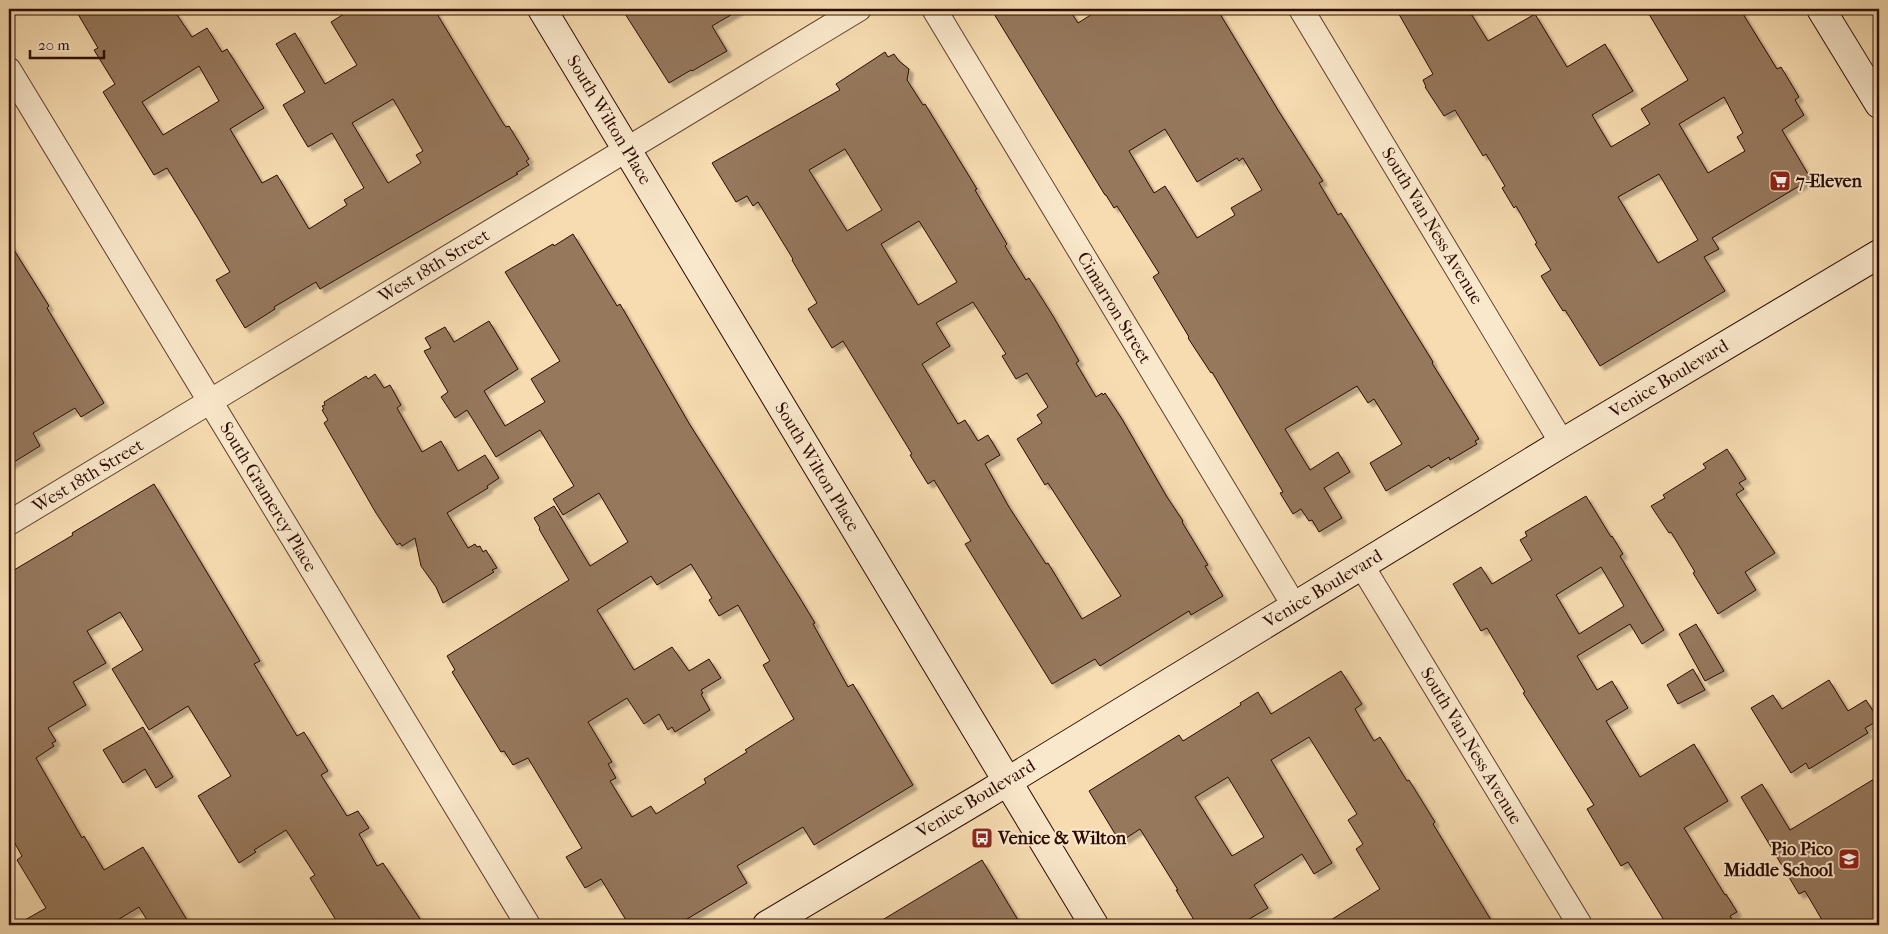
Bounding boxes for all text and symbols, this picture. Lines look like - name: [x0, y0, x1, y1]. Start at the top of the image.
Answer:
- scale bar: [30, 28, 104, 60]
- text: 20 m: [38, 36, 70, 54]
- street label: South Wilton Place: [562, 51, 656, 189]
- street label: South Van Ness Avenue: [1377, 144, 1487, 308]
- supermarket icon: 7-Eleven: [1768, 169, 1792, 193]
- place label: 7-Eleven: [1795, 171, 1862, 192]
- street label: West 18th Street: [374, 224, 494, 308]
- street label: Cimarron Street: [1072, 248, 1156, 368]
- street label: Venice Boulevard: [1605, 335, 1732, 423]
- street label: South Wilton Place: [770, 398, 864, 536]
- street label: South Gramercy Place: [215, 418, 321, 576]
- street label: West 18th Street: [28, 434, 148, 518]
- street label: Venice Boulevard: [1259, 545, 1386, 633]
- street label: South Van Ness Avenue: [1416, 664, 1526, 828]
- street label: Venice Boulevard: [912, 755, 1039, 843]
- bus stop icon: Venice & Wilton: [970, 826, 994, 850]
- place label: Venice & Wilton: [997, 828, 1127, 849]
- place label: Pio Pico Middle School: [1723, 839, 1834, 881]
- school or university icon: Pio Pico Middle School: [1837, 847, 1861, 871]

